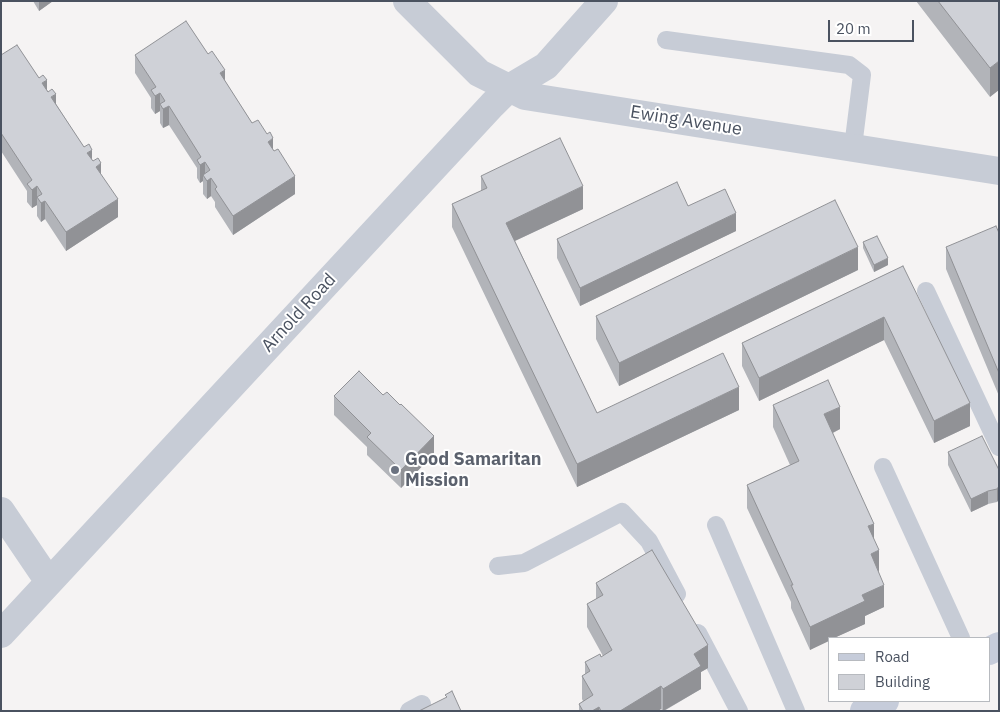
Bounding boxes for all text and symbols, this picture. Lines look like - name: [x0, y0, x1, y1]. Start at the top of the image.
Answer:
- scale bar: [830, 10, 916, 42]
- text: 20 m: [836, 19, 871, 38]
- street label: Ewing Avenue: [629, 102, 743, 140]
- street label: Arnold Road: [257, 269, 341, 357]
- place label: Good Samaritan Mission: [405, 449, 542, 492]
- marker: Good Samaritan Mission: [389, 464, 401, 476]
- legend: [828, 637, 990, 702]
- text: Road: [875, 647, 910, 666]
- text: Building: [875, 672, 930, 691]

